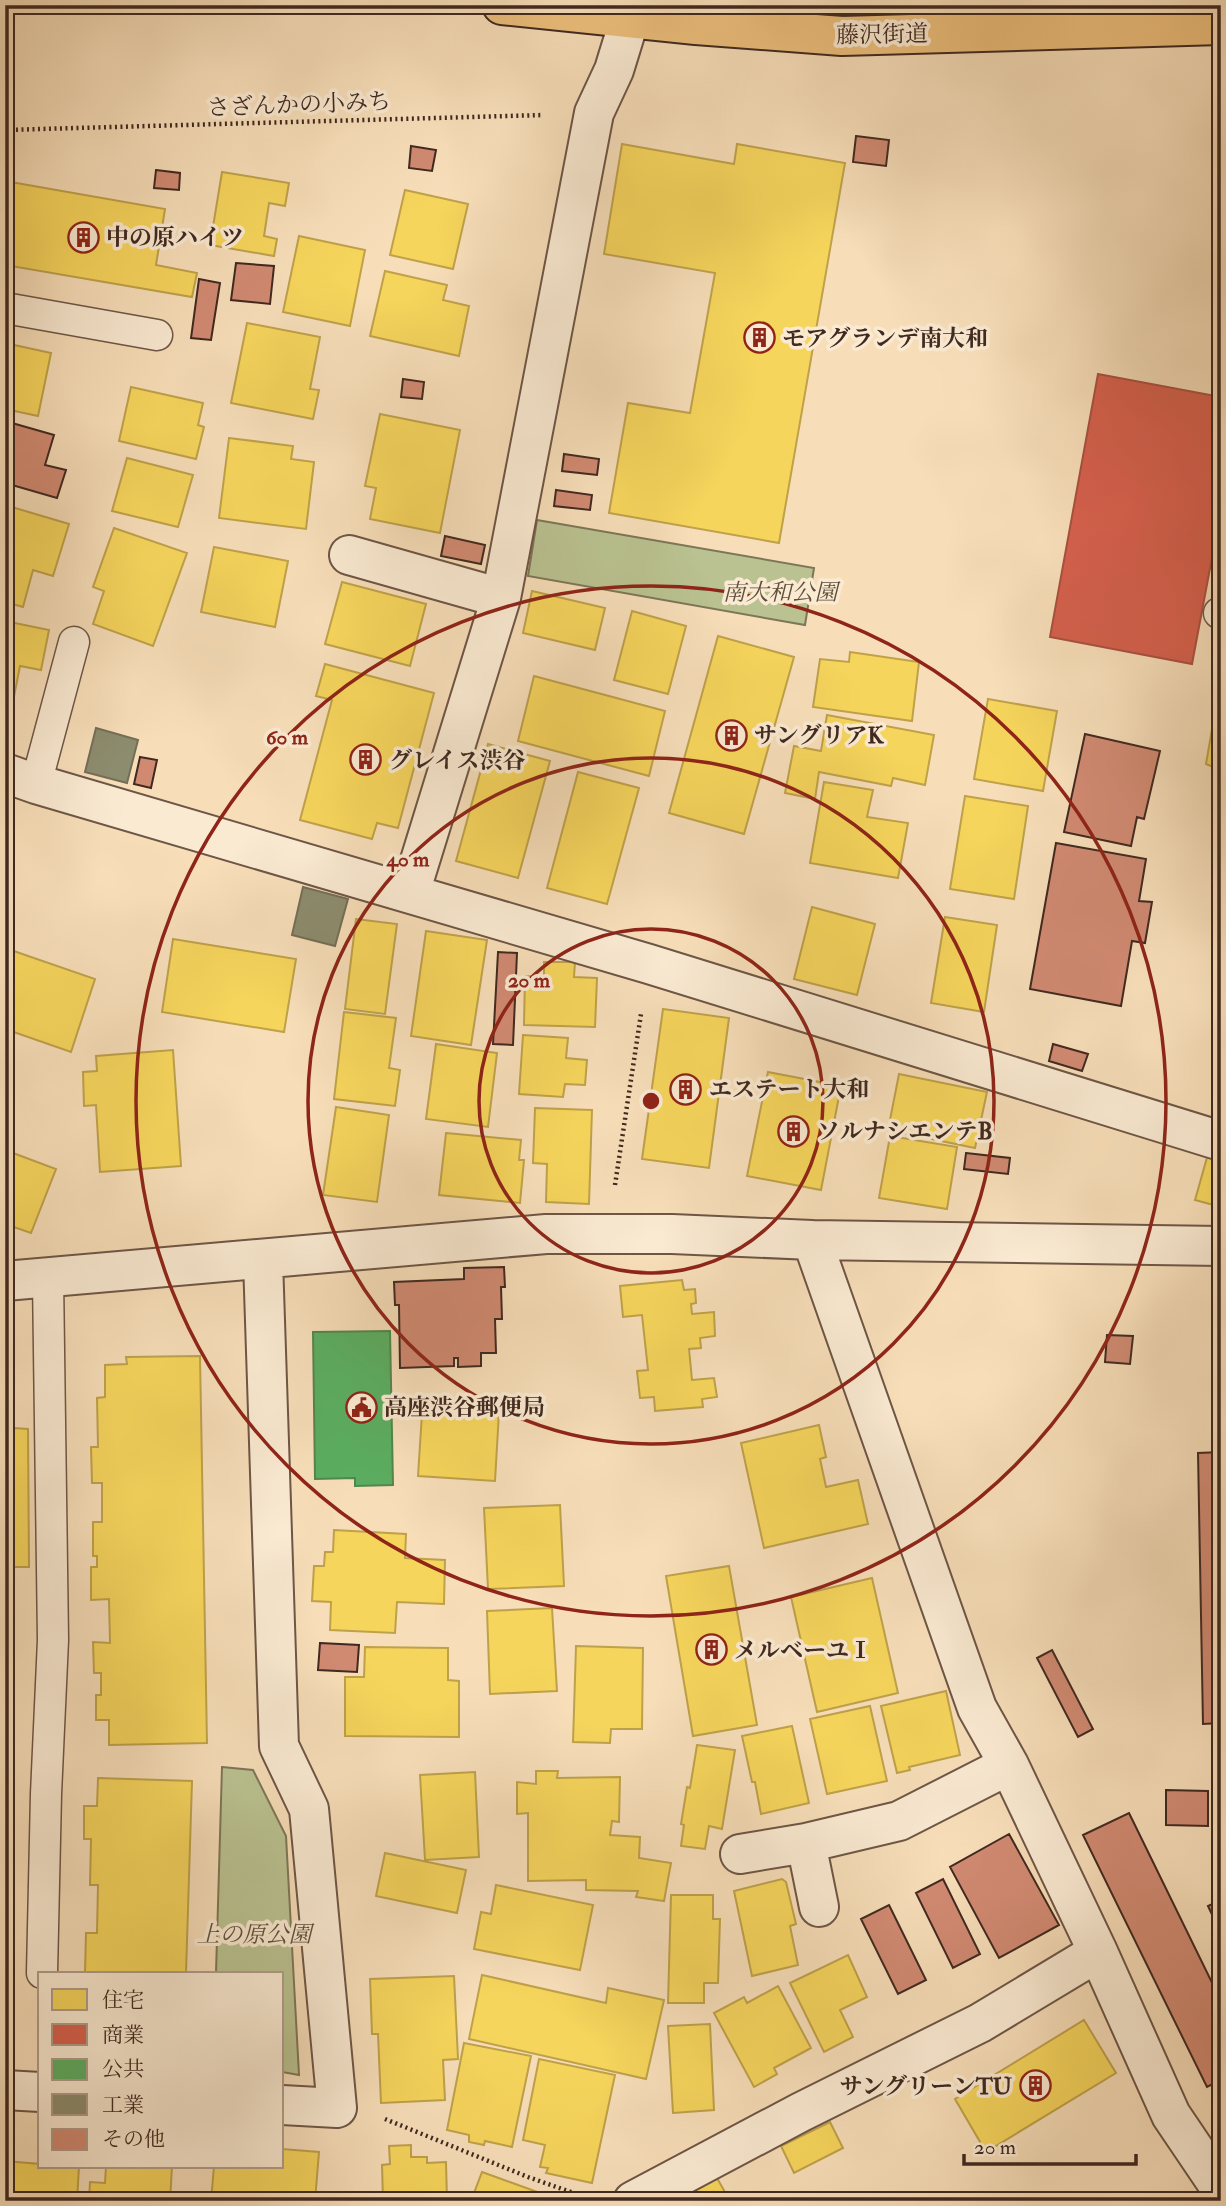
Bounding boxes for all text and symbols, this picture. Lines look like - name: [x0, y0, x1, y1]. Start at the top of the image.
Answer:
- street label: 藤沢街道: [836, 19, 928, 50]
- street label: さざんかの小みち: [207, 87, 391, 122]
- building icon: 中の原ハイツ: [66, 220, 100, 254]
- place label: 中の原ハイツ: [106, 223, 244, 252]
- building icon: モアグランデ南大和: [742, 321, 776, 355]
- place label: モアグランデ南大和: [782, 324, 988, 353]
- park label: 南大和公園: [723, 578, 842, 607]
- building icon: サングリアK: [714, 718, 748, 752]
- place label: サングリアK: [754, 721, 884, 750]
- text: 60 m: [266, 724, 309, 751]
- building icon: グレイス渋谷: [349, 743, 383, 777]
- place label: グレイス渋谷: [389, 746, 526, 775]
- text: 40 m: [386, 846, 430, 873]
- text: 20 m: [508, 967, 551, 994]
- building icon: エステート大和: [669, 1072, 703, 1106]
- place label: エステート大和: [709, 1075, 870, 1104]
- centre of rings: [639, 1089, 663, 1113]
- building icon: ソルナシエンテB: [777, 1114, 811, 1148]
- place label: ソルナシエンテB: [817, 1117, 993, 1146]
- public building icon: 高座渋谷郵便局: [344, 1390, 378, 1424]
- place label: 高座渋谷郵便局: [384, 1393, 545, 1422]
- building icon: メルベーユⅠ: [694, 1633, 728, 1667]
- place label: メルベーユⅠ: [734, 1636, 872, 1665]
- park label: 上の原公園: [197, 1920, 316, 1949]
- legend: [38, 1972, 284, 2168]
- text: 住宅: [102, 1987, 144, 2014]
- text: 商業: [102, 2022, 144, 2049]
- text: 公共: [102, 2056, 144, 2083]
- building icon: サングリーンTU: [1018, 2069, 1052, 2103]
- place label: サングリーンTU: [840, 2072, 1013, 2101]
- text: 工業: [102, 2092, 144, 2119]
- scale bar: [964, 2122, 1135, 2166]
- text: その他: [102, 2126, 165, 2153]
- text: 20 m: [974, 2134, 1016, 2161]

